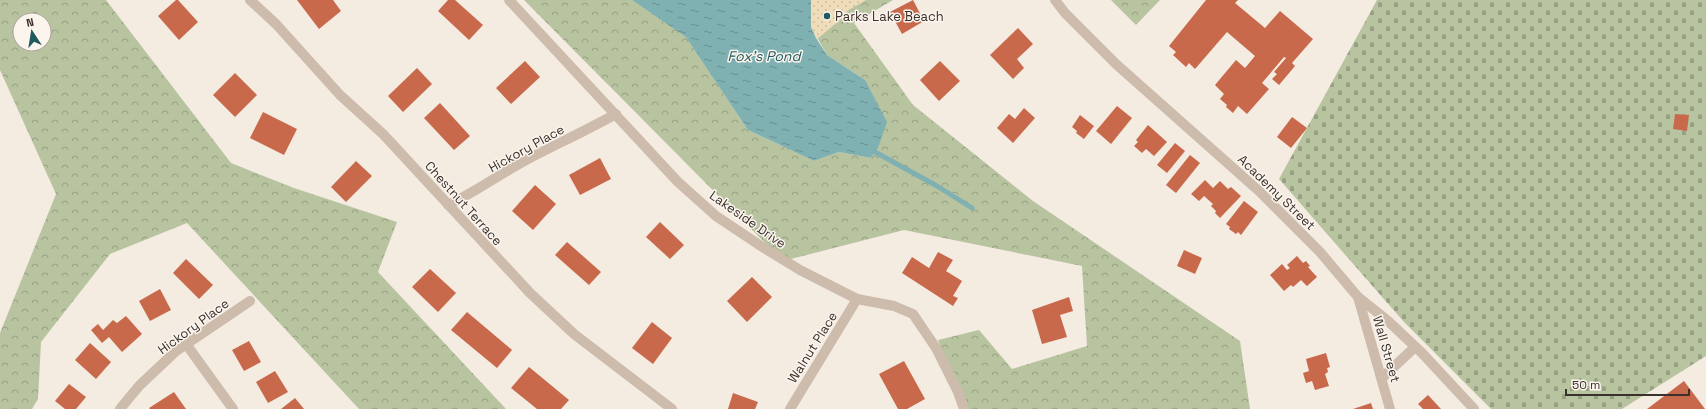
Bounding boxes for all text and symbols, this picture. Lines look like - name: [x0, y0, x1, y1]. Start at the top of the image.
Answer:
- place label: Parks Lake Beach: [835, 8, 944, 25]
- marker: Parks Lake Beach: [822, 11, 832, 21]
- north arrow: [12, 12, 52, 52]
- text: N: [25, 15, 35, 30]
- water label: Fox's Pond: [728, 47, 802, 65]
- street label: Hickory Place: [485, 121, 567, 176]
- street label: Academy Street: [1234, 151, 1319, 234]
- street label: Chestnut Terrace: [421, 158, 506, 249]
- street label: Lakeside Drive: [706, 187, 789, 252]
- street label: Hickory Place: [154, 295, 232, 358]
- street label: Walnut Place: [784, 308, 841, 386]
- street label: Wall Street: [1369, 314, 1404, 384]
- scale bar: [1566, 371, 1689, 397]
- text: 50 m: [1572, 377, 1600, 393]

